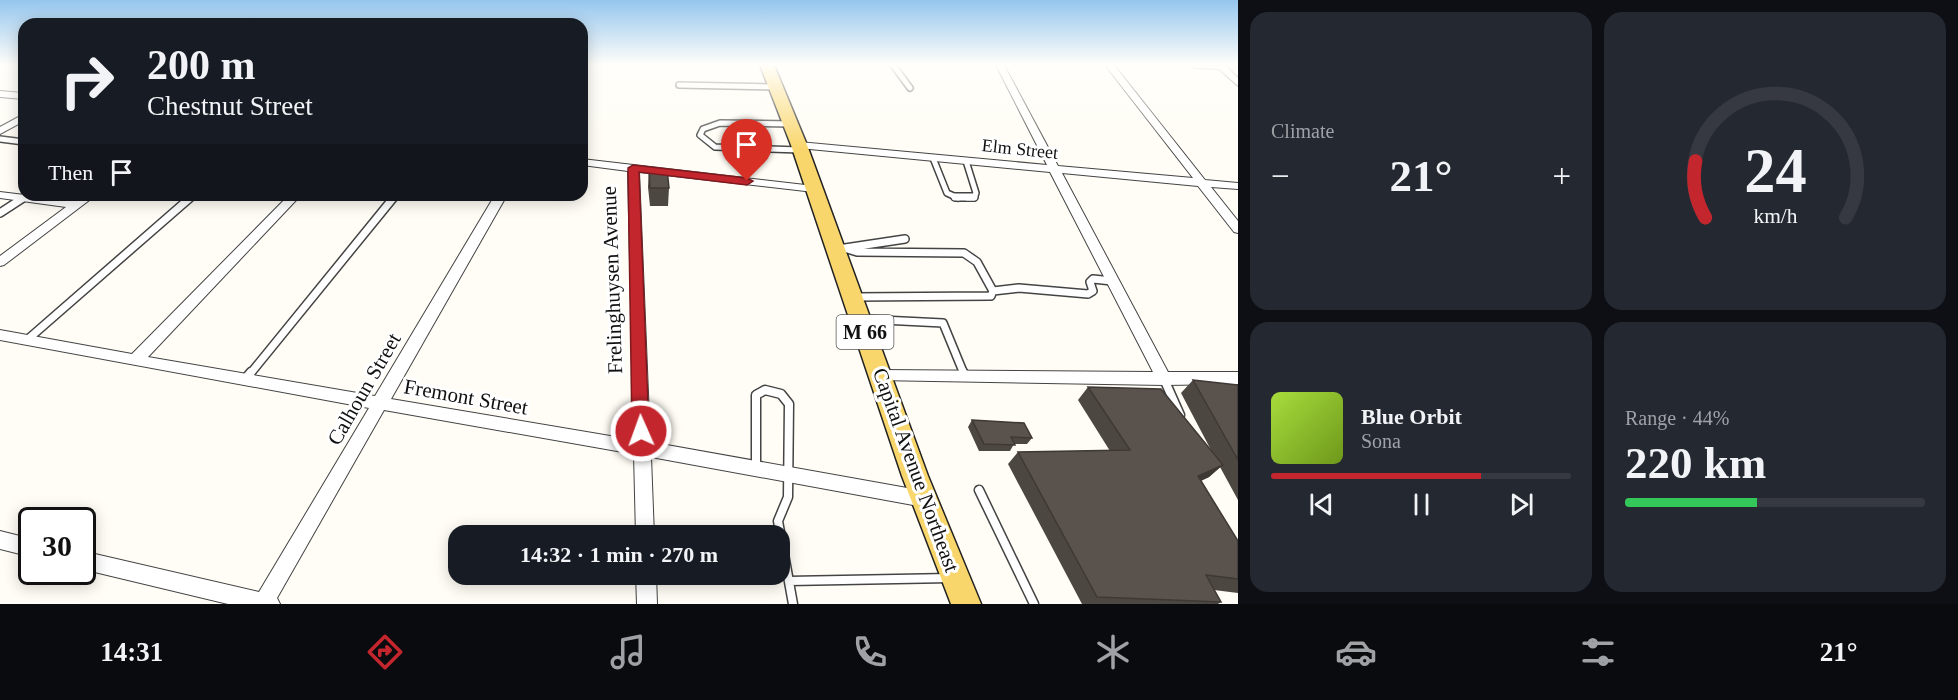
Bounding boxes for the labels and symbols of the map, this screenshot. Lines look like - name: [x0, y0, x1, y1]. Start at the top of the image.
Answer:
- pin: [721, 119, 772, 181]
- street label: Elm Street: [981, 135, 1059, 163]
- street label: Frelinghuysen Avenue: [597, 186, 627, 374]
- road number: M 66: [836, 315, 894, 349]
- street label: Calhoun Street: [322, 329, 406, 449]
- street label: Capital Avenue Northeast: [868, 365, 964, 575]
- street label: Fremont Street: [402, 374, 530, 420]
- position arrow: [609, 399, 673, 463]
- speed limit sign: 30: [18, 507, 96, 585]

